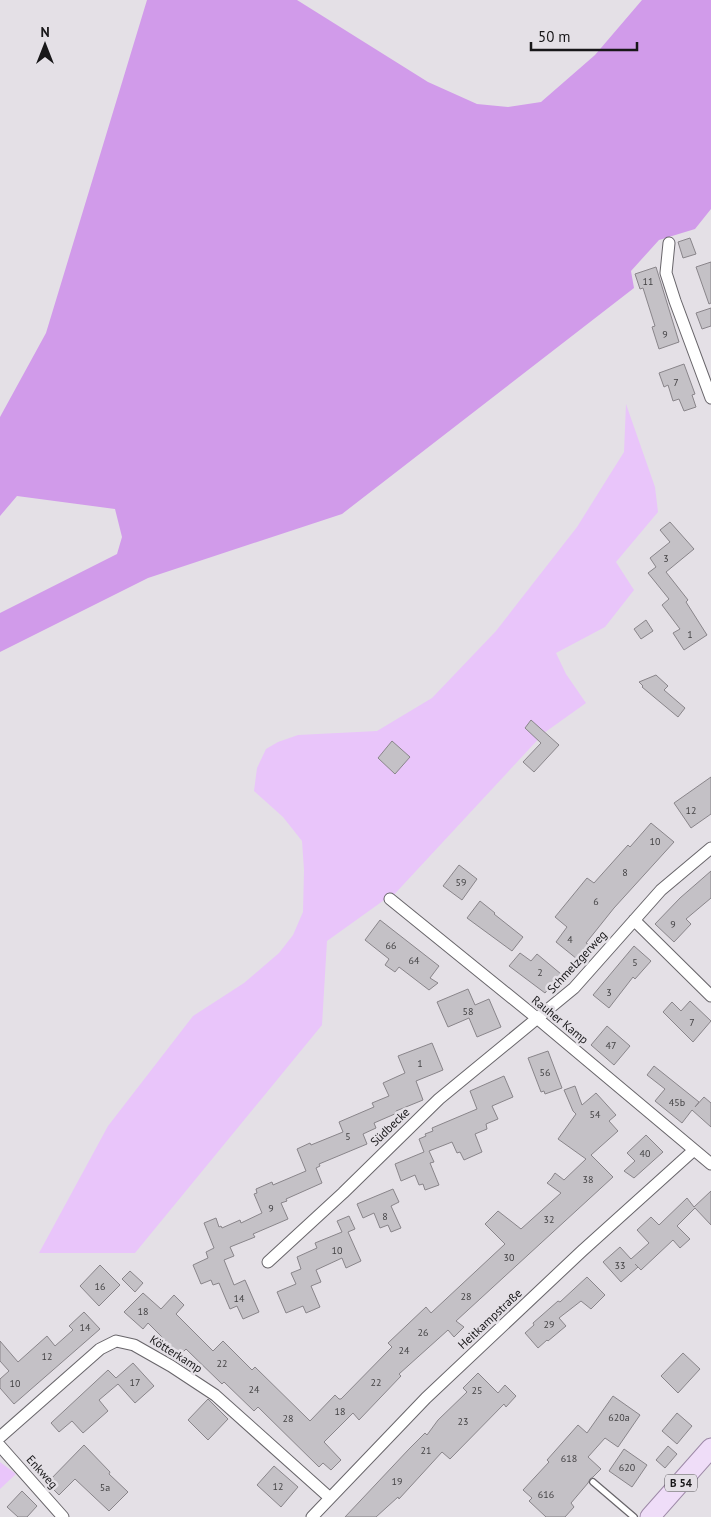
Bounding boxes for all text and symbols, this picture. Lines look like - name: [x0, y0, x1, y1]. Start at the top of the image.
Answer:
- north arrow: [20, 20, 70, 70]
- scale bar: [531, 20, 637, 52]
- text: N: [40, 23, 50, 41]
- text: 50 m: [538, 27, 571, 46]
- house number: 11: [643, 275, 653, 288]
- house number: 9: [662, 328, 668, 341]
- house number: 7: [673, 376, 679, 389]
- house number: 3: [663, 552, 669, 565]
- house number: 1: [687, 628, 693, 641]
- house number: 12: [686, 804, 696, 817]
- house number: 10: [650, 835, 661, 848]
- house number: 8: [622, 866, 628, 879]
- house number: 59: [456, 876, 466, 889]
- house number: 6: [593, 895, 599, 908]
- house number: 9: [670, 918, 676, 931]
- street label: Schmelzgerweg: [544, 927, 610, 996]
- house number: 4: [567, 933, 573, 946]
- house number: 66: [386, 939, 396, 952]
- house number: 64: [409, 954, 420, 967]
- house number: 5: [632, 956, 638, 969]
- house number: 2: [537, 966, 543, 979]
- house number: 3: [606, 986, 612, 999]
- street label: Rauher Kamp: [529, 992, 592, 1047]
- house number: 58: [463, 1005, 473, 1018]
- house number: 7: [689, 1016, 695, 1029]
- house number: 47: [606, 1039, 616, 1052]
- house number: 1: [417, 1057, 423, 1070]
- house number: 56: [540, 1066, 550, 1079]
- house number: 45b: [669, 1096, 685, 1109]
- street label: Südbecke: [367, 1104, 412, 1149]
- house number: 54: [590, 1108, 601, 1121]
- house number: 5: [345, 1130, 351, 1143]
- house number: 40: [640, 1147, 651, 1160]
- house number: 38: [583, 1173, 593, 1186]
- house number: 9: [268, 1202, 274, 1215]
- house number: 8: [382, 1210, 388, 1223]
- house number: 32: [544, 1213, 554, 1226]
- house number: 10: [332, 1244, 343, 1257]
- house number: 30: [504, 1251, 515, 1264]
- house number: 33: [615, 1259, 625, 1272]
- house number: 16: [95, 1280, 105, 1293]
- street label: Heitkampstraße: [455, 1285, 525, 1352]
- house number: 28: [461, 1290, 471, 1303]
- house number: 14: [234, 1292, 245, 1305]
- house number: 18: [138, 1305, 148, 1318]
- house number: 29: [544, 1318, 554, 1331]
- house number: 14: [80, 1321, 91, 1334]
- house number: 26: [418, 1326, 428, 1339]
- street label: Kötterkamp: [147, 1332, 205, 1376]
- house number: 24: [399, 1344, 410, 1357]
- house number: 12: [42, 1350, 52, 1363]
- house number: 22: [217, 1357, 227, 1370]
- house number: 17: [130, 1376, 140, 1389]
- house number: 22: [371, 1376, 381, 1389]
- house number: 10: [10, 1377, 21, 1390]
- house number: 24: [249, 1383, 260, 1396]
- house number: 25: [472, 1384, 482, 1397]
- house number: 18: [335, 1405, 345, 1418]
- house number: 620a: [608, 1411, 630, 1424]
- house number: 28: [283, 1412, 293, 1425]
- house number: 23: [458, 1415, 468, 1428]
- house number: 21: [421, 1444, 431, 1457]
- street label: Enkweg: [23, 1452, 61, 1491]
- house number: 618: [561, 1452, 577, 1465]
- house number: 620: [619, 1461, 636, 1474]
- house number: 19: [392, 1475, 402, 1488]
- road number: B 54: [665, 1475, 697, 1492]
- house number: 12: [273, 1480, 283, 1493]
- house number: 5a: [100, 1481, 110, 1494]
- house number: 616: [538, 1488, 554, 1501]

